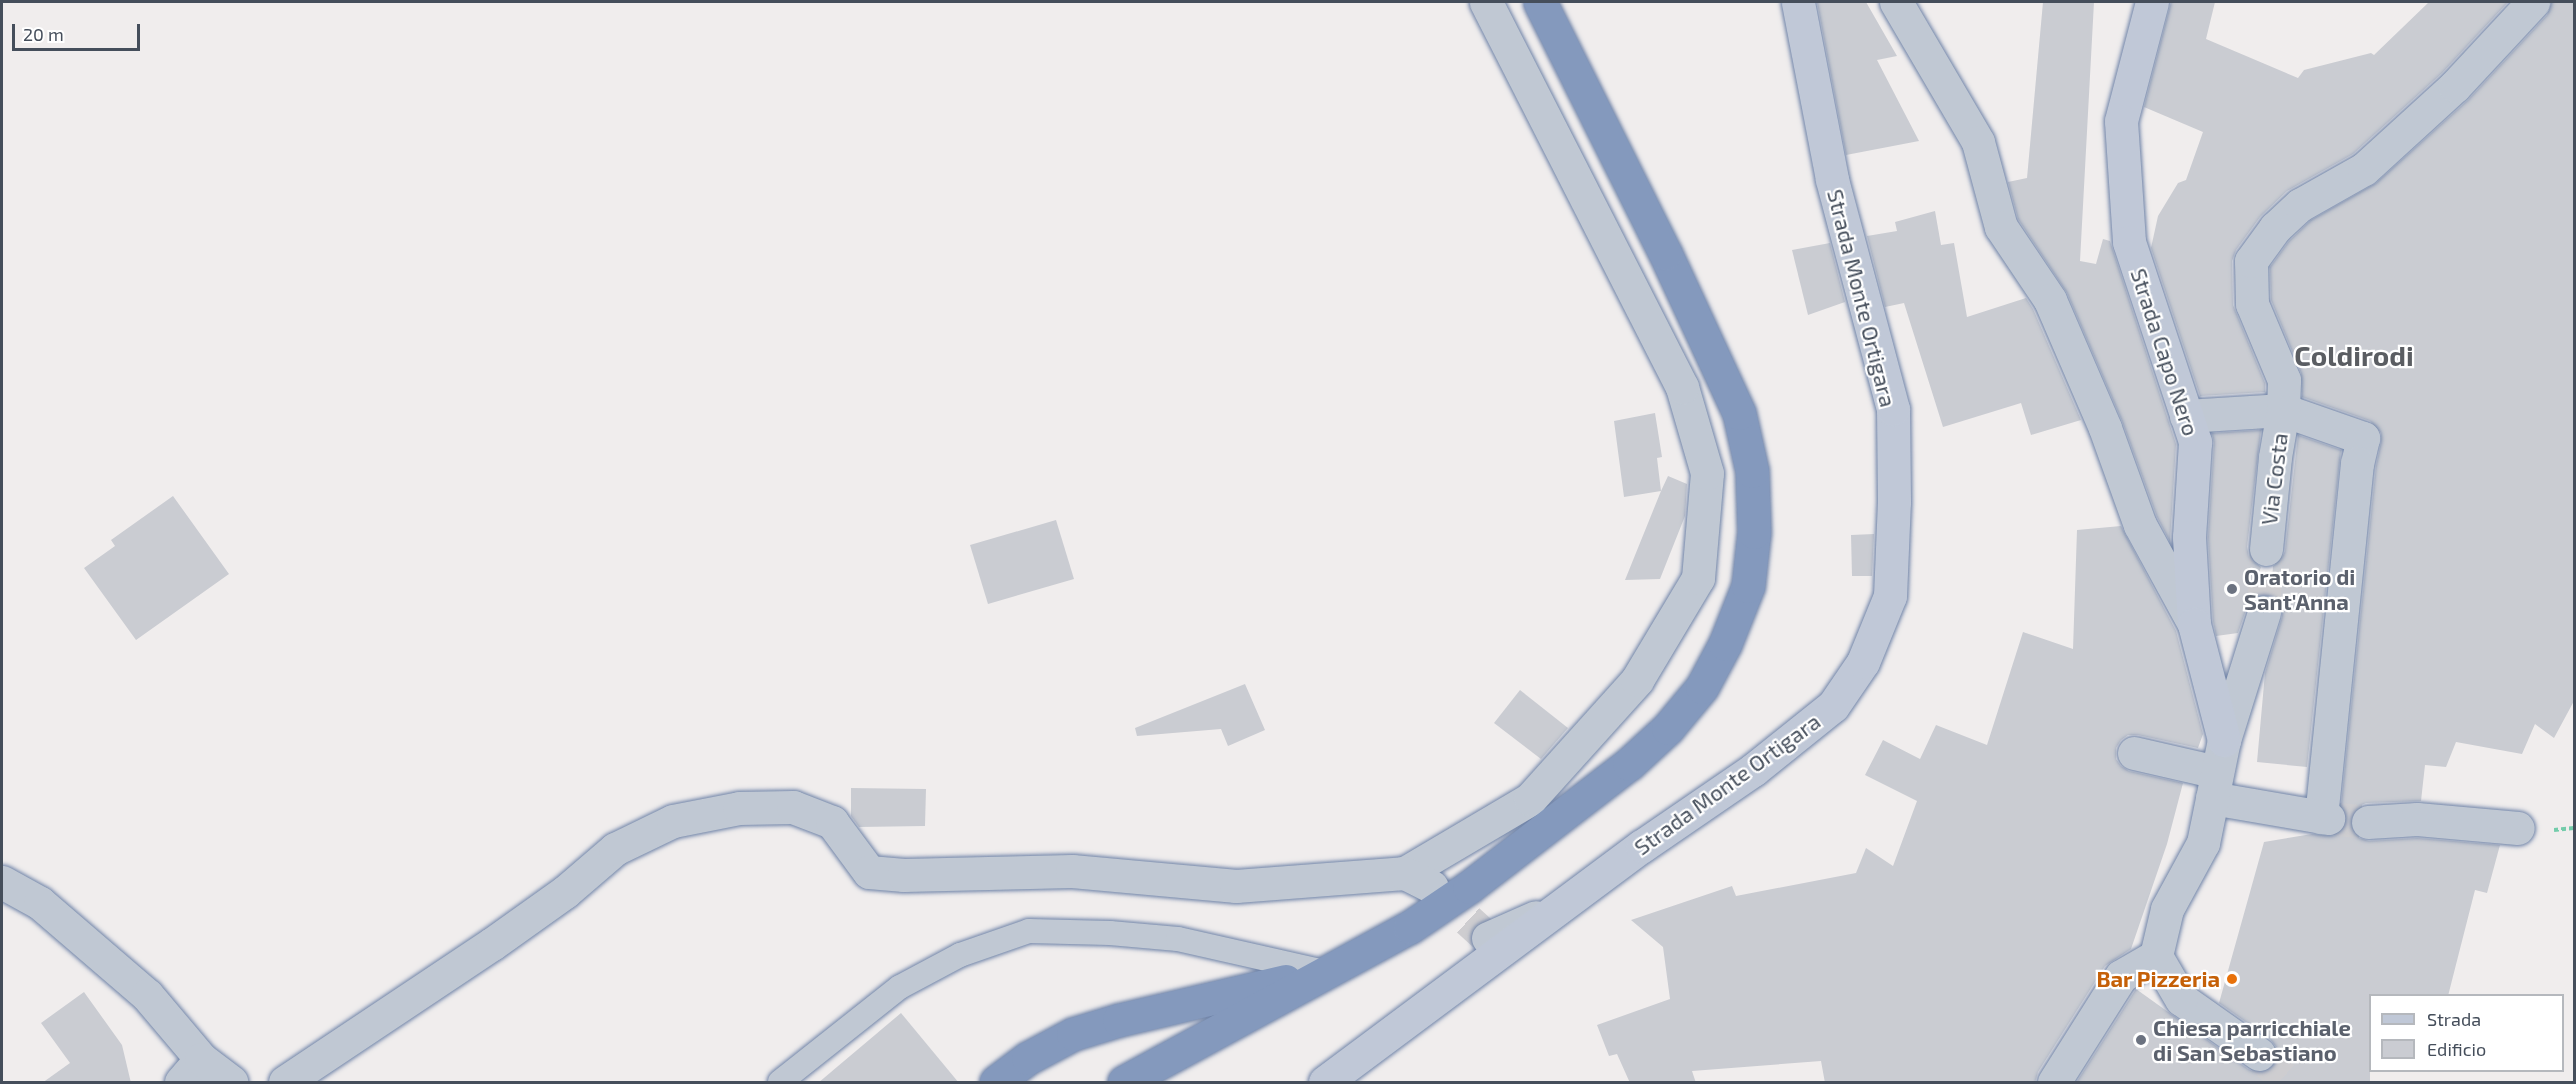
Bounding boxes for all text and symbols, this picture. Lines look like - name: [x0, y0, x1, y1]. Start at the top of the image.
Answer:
- scale bar: [15, 12, 142, 50]
- text: 20 m: [23, 23, 64, 45]
- street label: Strada Monte Ortigara: [1822, 186, 1902, 410]
- street label: Strada Capo Nero: [2126, 265, 2204, 439]
- district label: Coldirodi: [2294, 338, 2414, 372]
- street label: Via Costa: [2255, 431, 2293, 527]
- place label: Oratorio di Sant'Anna: [2244, 563, 2355, 614]
- marker: Oratorio di Sant'Anna: [2225, 582, 2239, 596]
- street label: Strada Monte Ortigara: [1629, 708, 1825, 860]
- place label: Bar Pizzeria: [2096, 966, 2220, 992]
- marker: Bar Pizzeria: [2225, 972, 2239, 986]
- legend: [2369, 994, 2564, 1072]
- text: Strada: [2427, 1008, 2481, 1030]
- place label: Chiesa parricchiale di San Sebastiano: [2153, 1014, 2351, 1066]
- marker: Chiesa parricchiale di San Sebastiano: [2134, 1033, 2148, 1047]
- text: Edificio: [2427, 1038, 2486, 1060]

